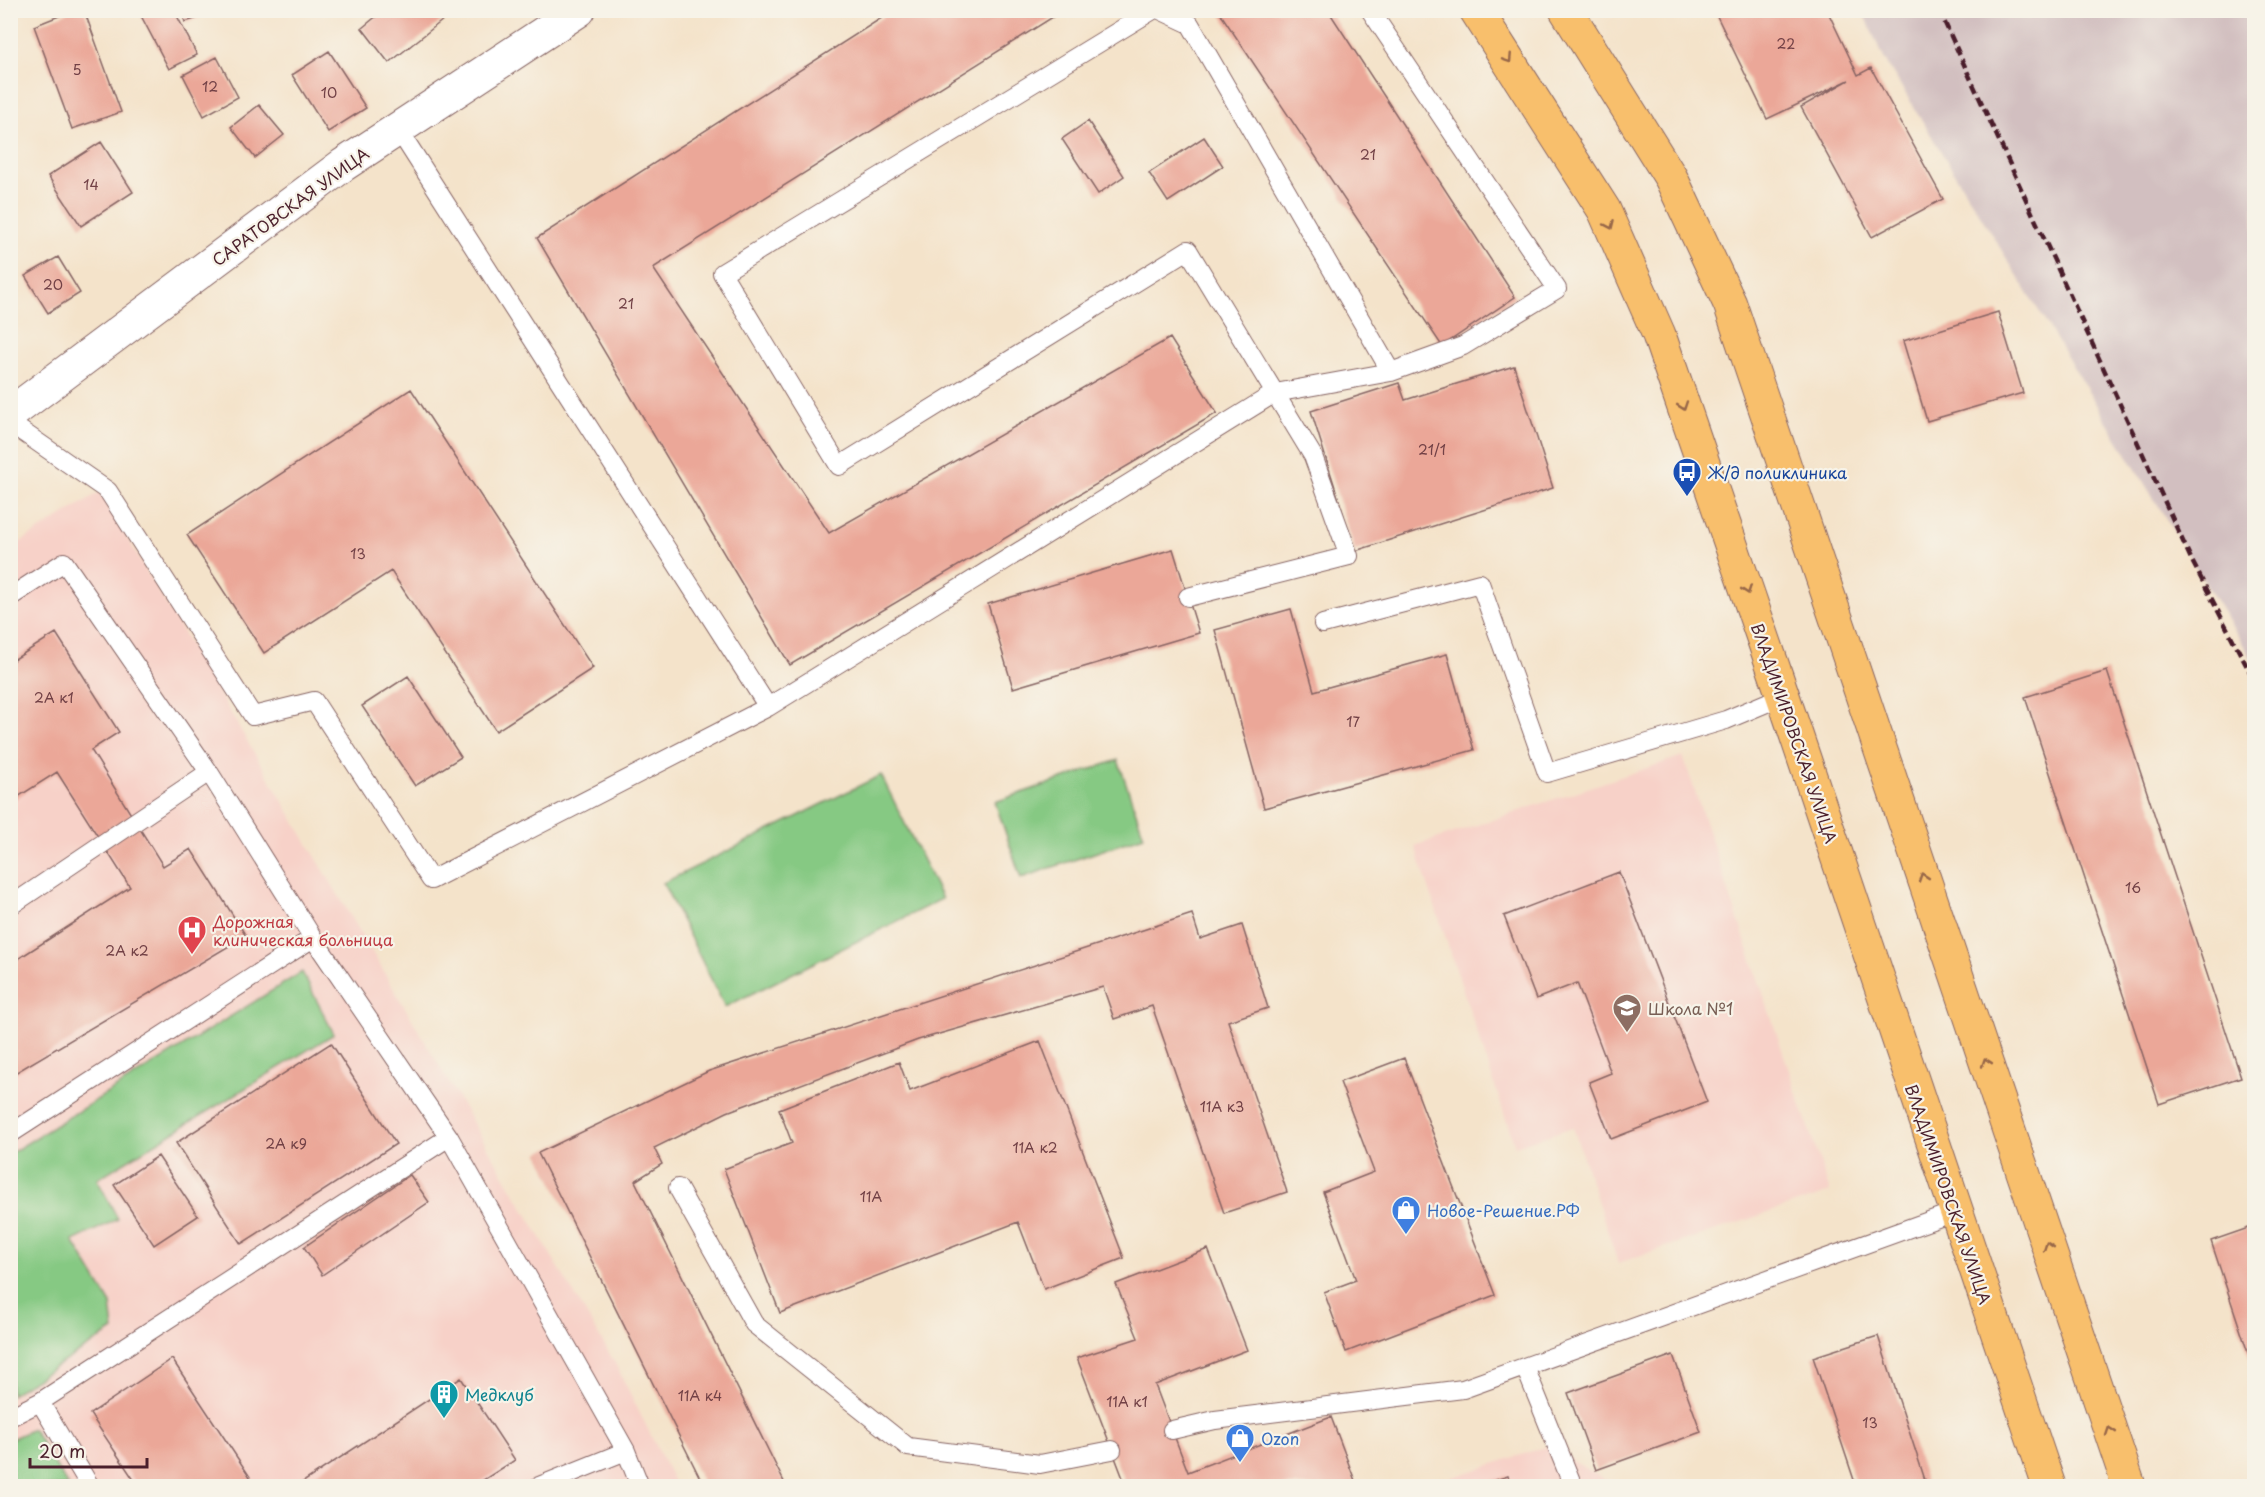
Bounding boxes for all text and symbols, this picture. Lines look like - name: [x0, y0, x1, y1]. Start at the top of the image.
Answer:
- house number: 22: [1777, 33, 1795, 54]
- one-way arrow: [1501, 53, 1512, 64]
- house number: 5: [72, 59, 82, 80]
- house number: 12: [202, 76, 218, 97]
- house number: 10: [321, 82, 337, 103]
- street label: САРАТОВСКАЯ УЛИЦА: [207, 141, 373, 271]
- house number: 21: [1360, 144, 1376, 165]
- house number: 14: [83, 174, 99, 195]
- one-way arrow: [1603, 219, 1615, 230]
- house number: 20: [43, 274, 63, 295]
- house number: 21: [618, 293, 634, 314]
- one-way arrow: [1676, 400, 1689, 411]
- house number: 21/1: [1418, 439, 1446, 460]
- bus stop icon: Ж/д поликлиника: [1671, 456, 1703, 498]
- place label: Ж/д поликлиника: [1707, 460, 1847, 484]
- house number: 13: [350, 543, 366, 564]
- one-way arrow: [1739, 584, 1752, 595]
- street label: ВЛАДИМИРОВСКАЯ УЛИЦА: [1746, 620, 1844, 846]
- house number: 2А к1: [34, 687, 74, 708]
- house number: 17: [1346, 711, 1360, 732]
- one-way arrow: [1918, 872, 1931, 883]
- house number: 16: [2125, 877, 2141, 898]
- place label: Дорожная клиническая больница: [212, 909, 393, 951]
- hospital icon: Дорожная клиническая больница: [176, 914, 208, 956]
- house number: 2А к2: [105, 940, 149, 961]
- school or university icon: Школа №1: [1611, 992, 1643, 1034]
- place label: Школа №1: [1648, 996, 1733, 1020]
- one-way arrow: [1980, 1057, 1993, 1067]
- street label: ВЛАДИМИРОВСКАЯ УЛИЦА: [1900, 1081, 1998, 1307]
- house number: 11А к3: [1200, 1096, 1244, 1117]
- house number: 2А к9: [265, 1133, 307, 1154]
- house number: 11А к2: [1012, 1137, 1058, 1158]
- house number: 11А: [860, 1186, 882, 1207]
- shop icon: Новое-Решение.РФ: [1390, 1194, 1422, 1236]
- place label: Новое-Решение.РФ: [1427, 1198, 1580, 1222]
- one-way arrow: [2043, 1241, 2055, 1252]
- building icon: Медклуб: [428, 1378, 460, 1420]
- place label: Медклуб: [465, 1382, 534, 1406]
- house number: 11А к4: [678, 1385, 722, 1406]
- house number: 11А к1: [1106, 1391, 1148, 1412]
- house number: 13: [1862, 1412, 1878, 1433]
- shop icon: Ozon: [1224, 1422, 1256, 1464]
- place label: Ozon: [1261, 1426, 1299, 1450]
- one-way arrow: [2105, 1426, 2118, 1437]
- scale bar: [30, 1431, 147, 1469]
- text: 20 m: [39, 1437, 85, 1464]

